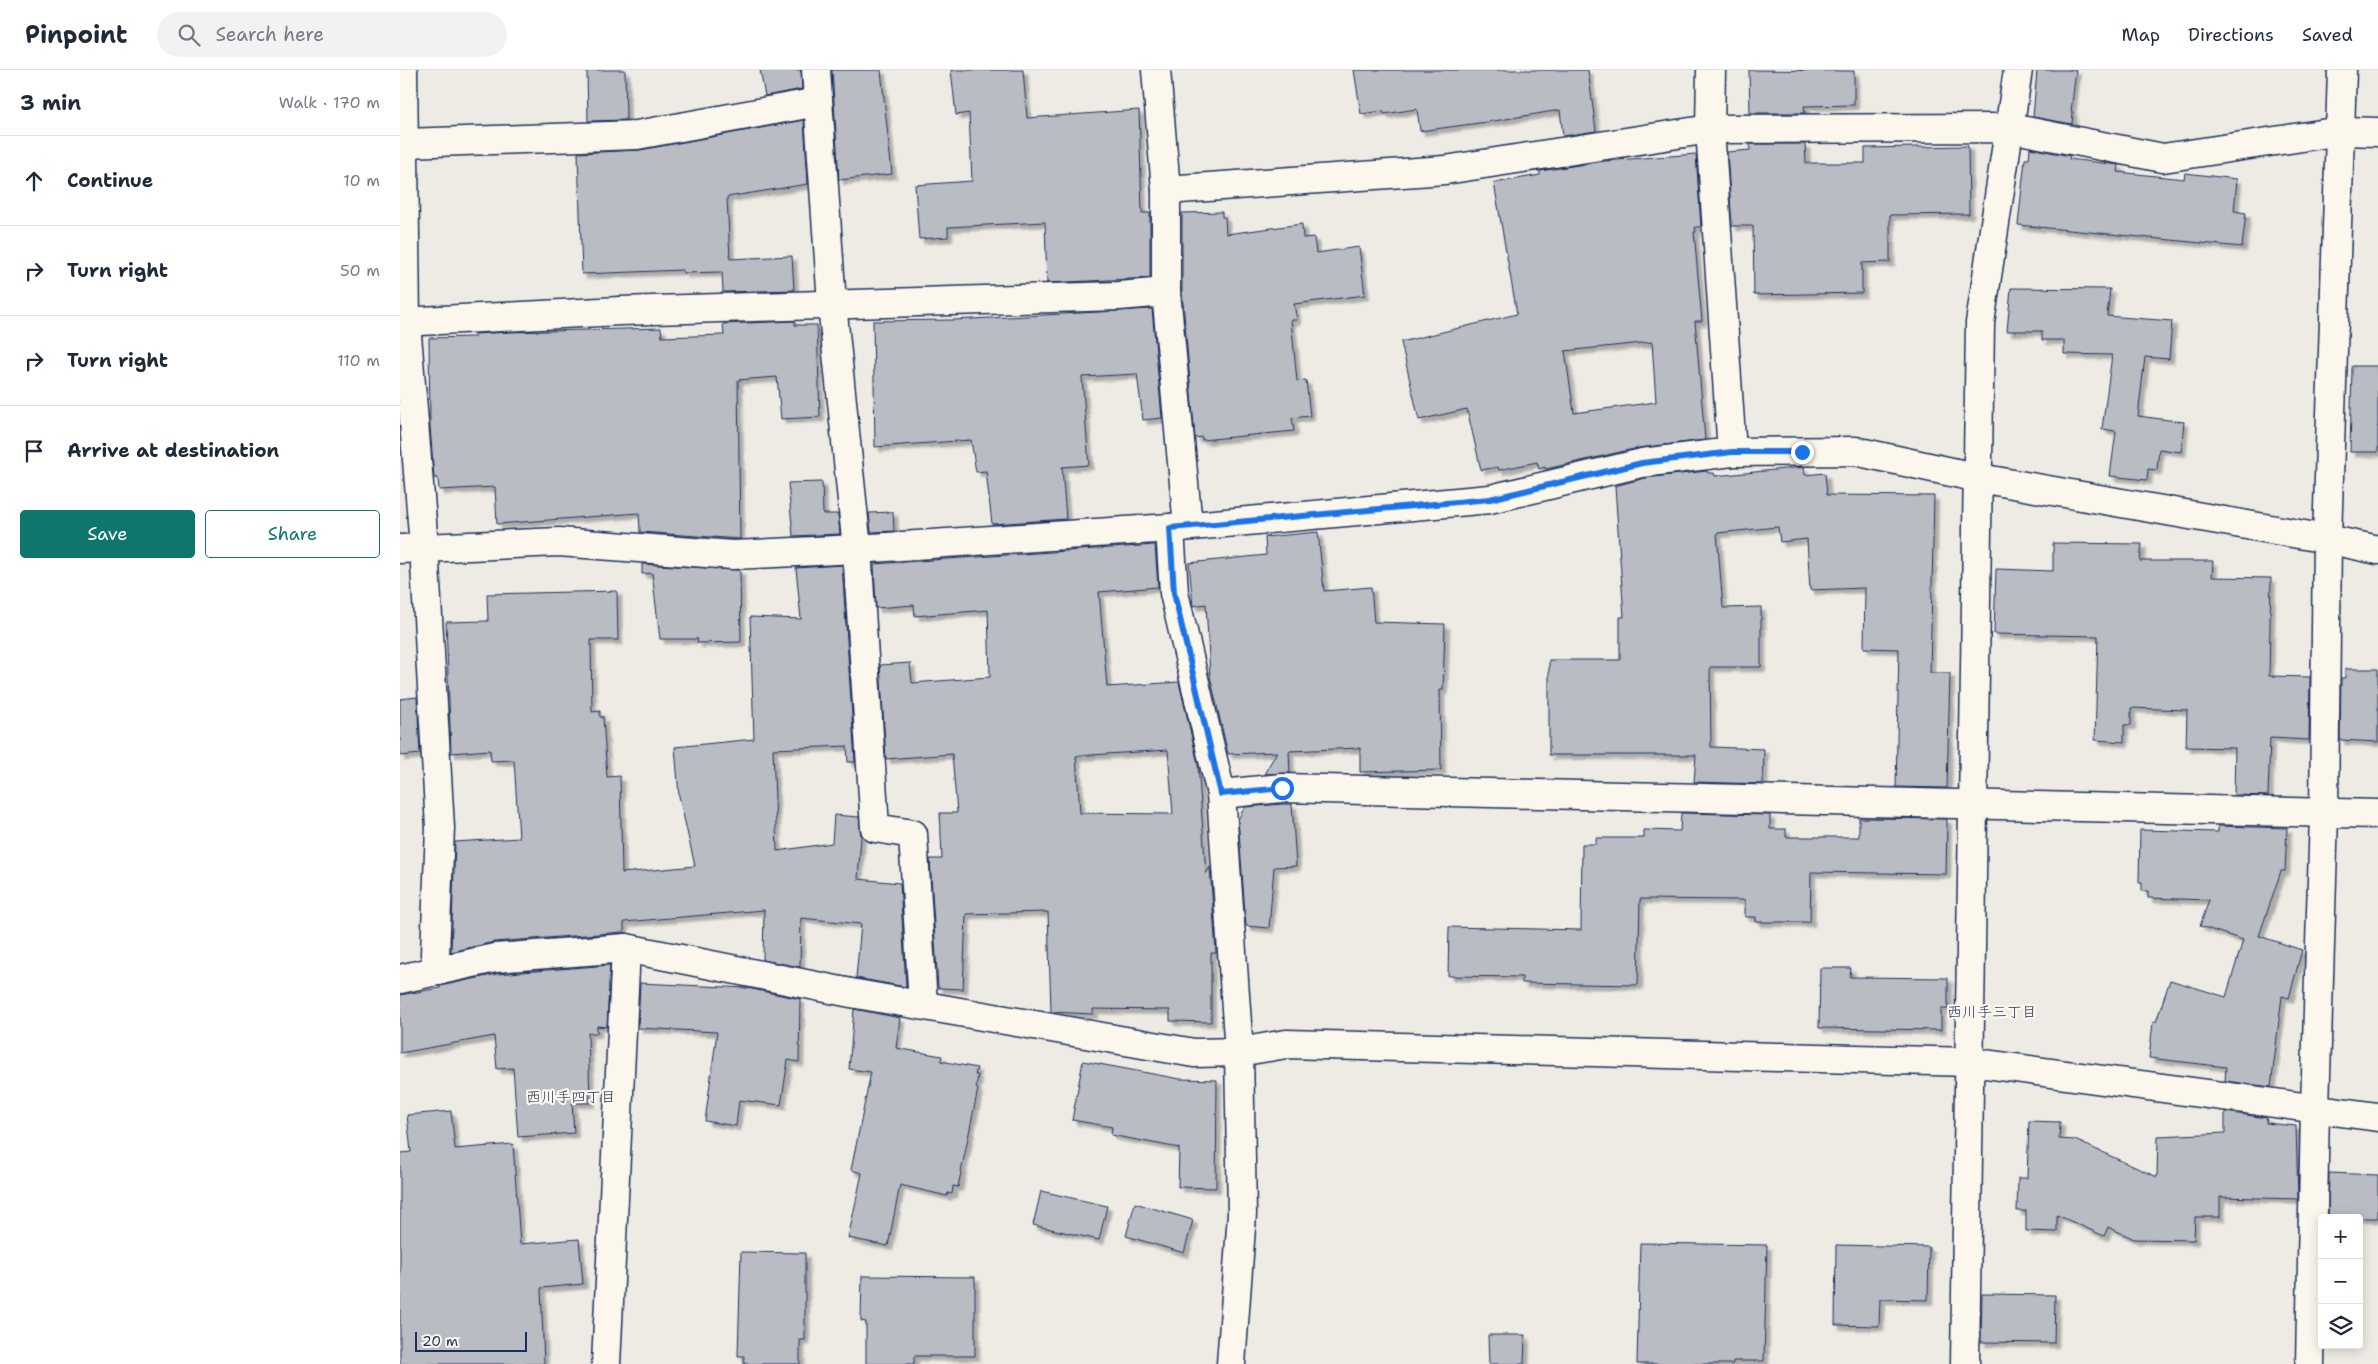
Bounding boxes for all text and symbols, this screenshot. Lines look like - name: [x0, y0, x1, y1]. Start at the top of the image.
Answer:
- search box: [157, 12, 507, 57]
- text: Pinpoint: [25, 19, 127, 51]
- icon: search: [175, 21, 203, 49]
- text: Search here: [215, 22, 324, 47]
- text: Map: [2122, 23, 2160, 47]
- text: Directions: [2188, 23, 2274, 47]
- text: Saved: [2302, 23, 2353, 47]
- text: 3 min: [20, 89, 81, 117]
- text: Walk · 170 m: [279, 92, 380, 113]
- icon: ahead: [20, 167, 48, 195]
- text: Continue: [67, 168, 153, 193]
- text: 10 m: [343, 170, 380, 191]
- icon: right: [20, 257, 48, 285]
- text: Turn right: [67, 258, 168, 283]
- text: 50 m: [340, 260, 380, 281]
- icon: right: [20, 347, 48, 375]
- text: Turn right: [67, 348, 168, 373]
- text: 110 m: [337, 350, 380, 371]
- icon: arrive: [20, 437, 48, 465]
- text: Arrive at destination: [67, 438, 279, 463]
- route end: [1791, 441, 1814, 464]
- button: Save: [20, 510, 195, 558]
- button: Share: [205, 510, 380, 558]
- route start: [1271, 777, 1294, 800]
- district label: 西川手三丁目: [1947, 1002, 2037, 1022]
- district label: 西川手四丁目: [526, 1087, 616, 1107]
- map controls: [2318, 1214, 2363, 1349]
- button: +: [2318, 1214, 2363, 1259]
- button: −: [2318, 1259, 2363, 1304]
- button: layers: [2318, 1304, 2363, 1349]
- scale bar: [415, 1329, 528, 1352]
- text: 20 m: [422, 1332, 458, 1350]

